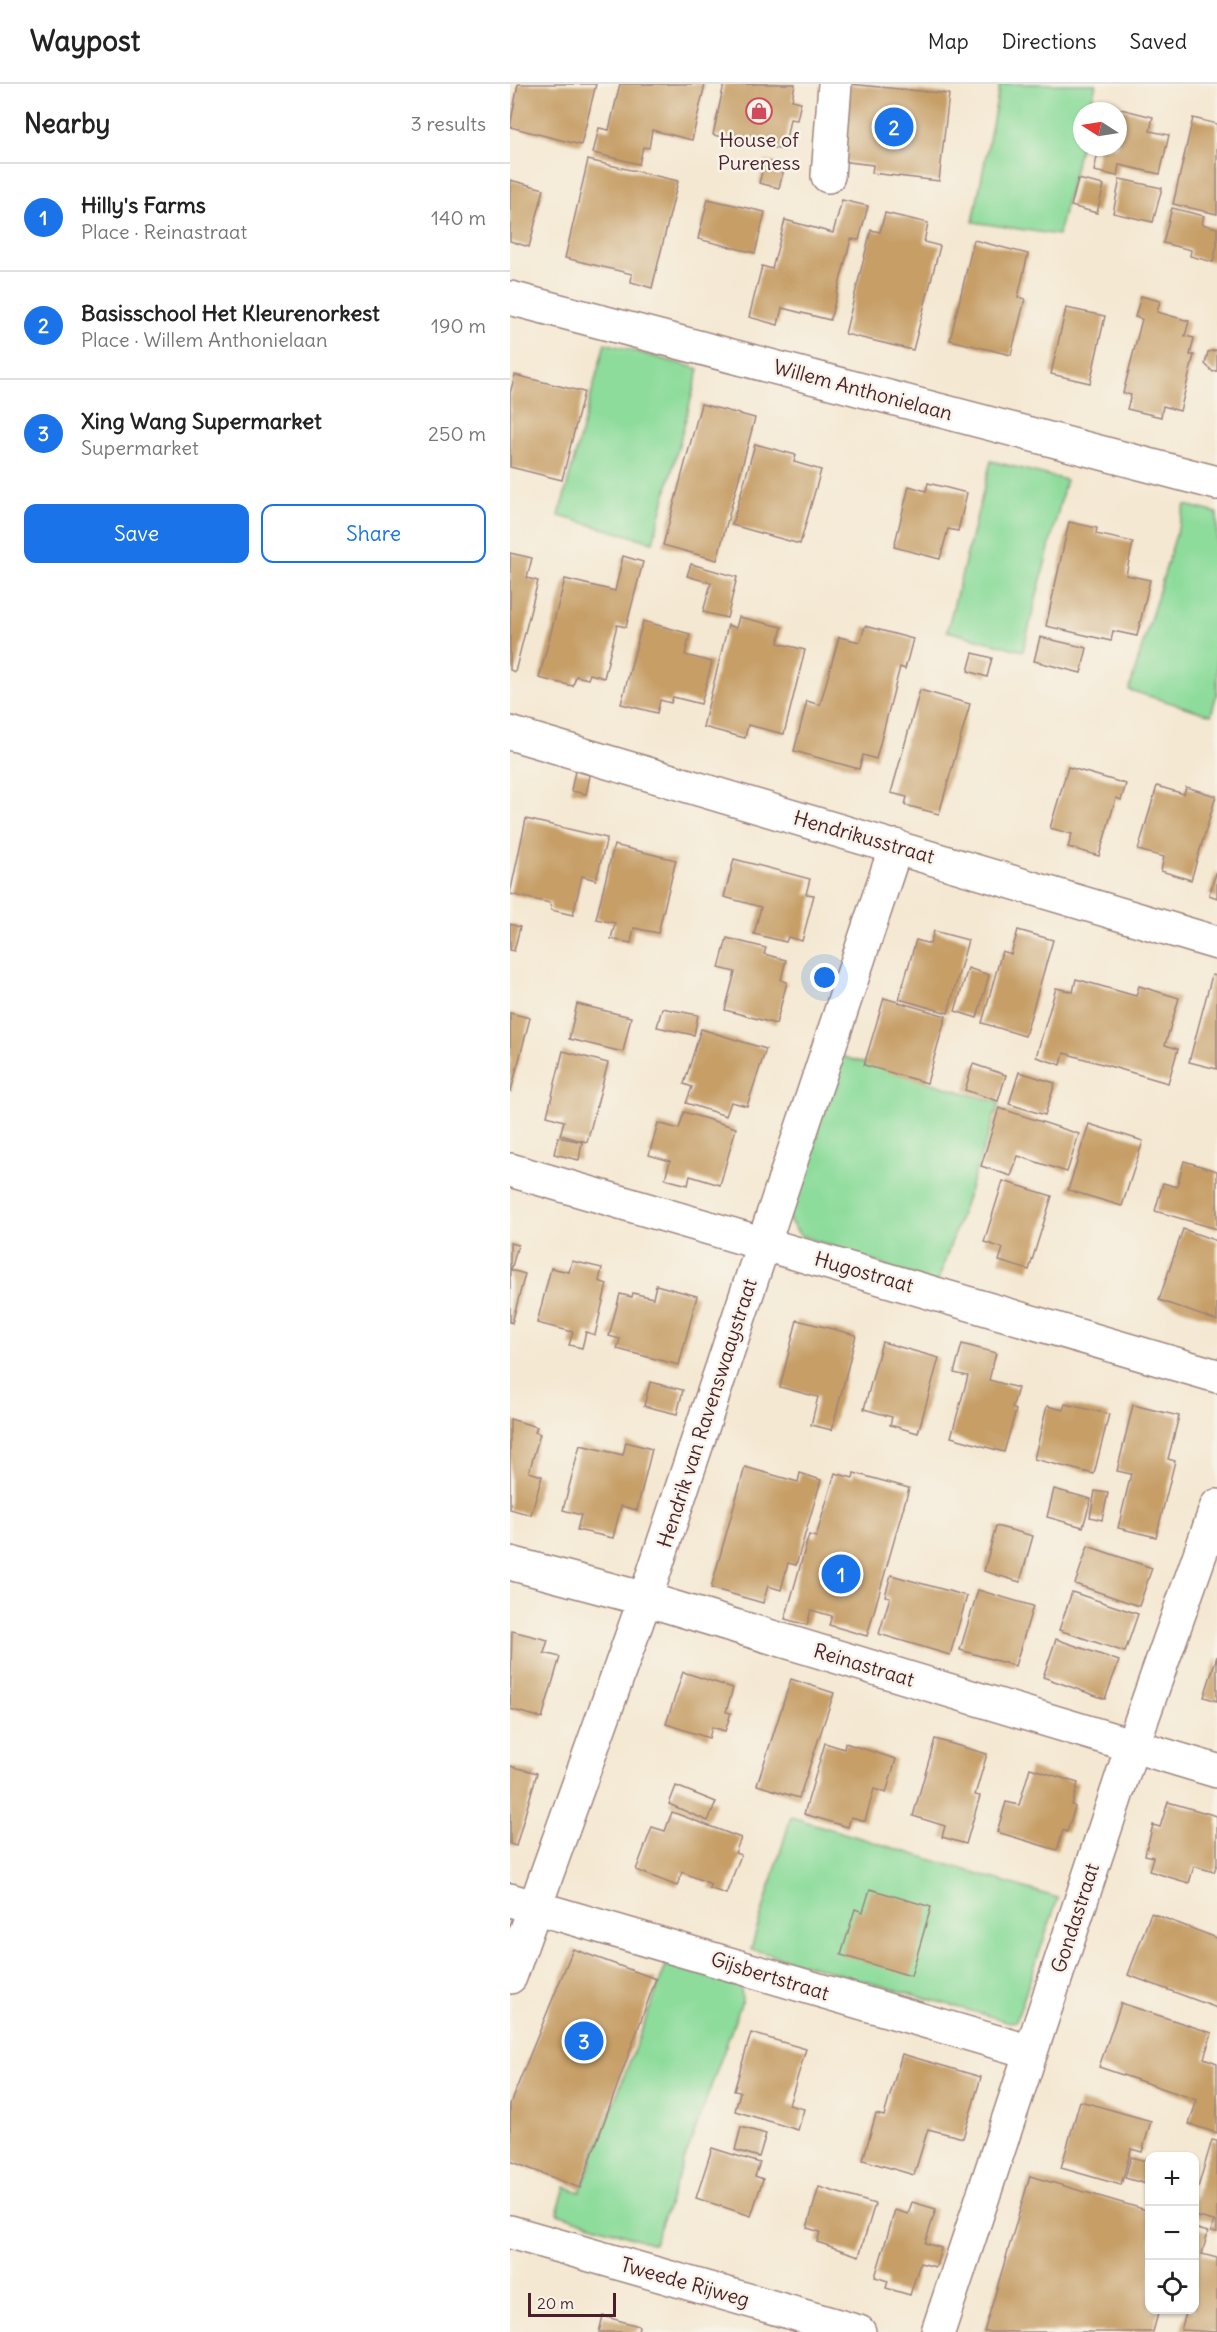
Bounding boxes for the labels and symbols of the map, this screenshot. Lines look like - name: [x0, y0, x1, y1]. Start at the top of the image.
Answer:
- shop icon: House of Pureness: [744, 96, 774, 126]
- north arrow: [1073, 102, 1127, 156]
- pin: 2: [874, 104, 914, 150]
- place label: House of Pureness: [718, 127, 800, 175]
- street label: Willem Anthonielaan: [771, 354, 955, 425]
- street label: Hendrikusstraat: [791, 804, 938, 869]
- your location: [810, 963, 839, 992]
- street label: Hugostraat: [812, 1245, 917, 1298]
- street label: Hendrik van Ravenswaaystraat: [651, 1275, 762, 1551]
- pin: 1: [822, 1552, 860, 1596]
- street label: Reinastraat: [811, 1637, 918, 1692]
- street label: Gondastraat: [1045, 1860, 1104, 1976]
- street label: Gijsbertstraat: [708, 1946, 833, 2005]
- pin: 3: [564, 2018, 604, 2064]
- street label: Tweede Rijweg: [618, 2251, 753, 2312]
- scale bar: [528, 2290, 616, 2318]

